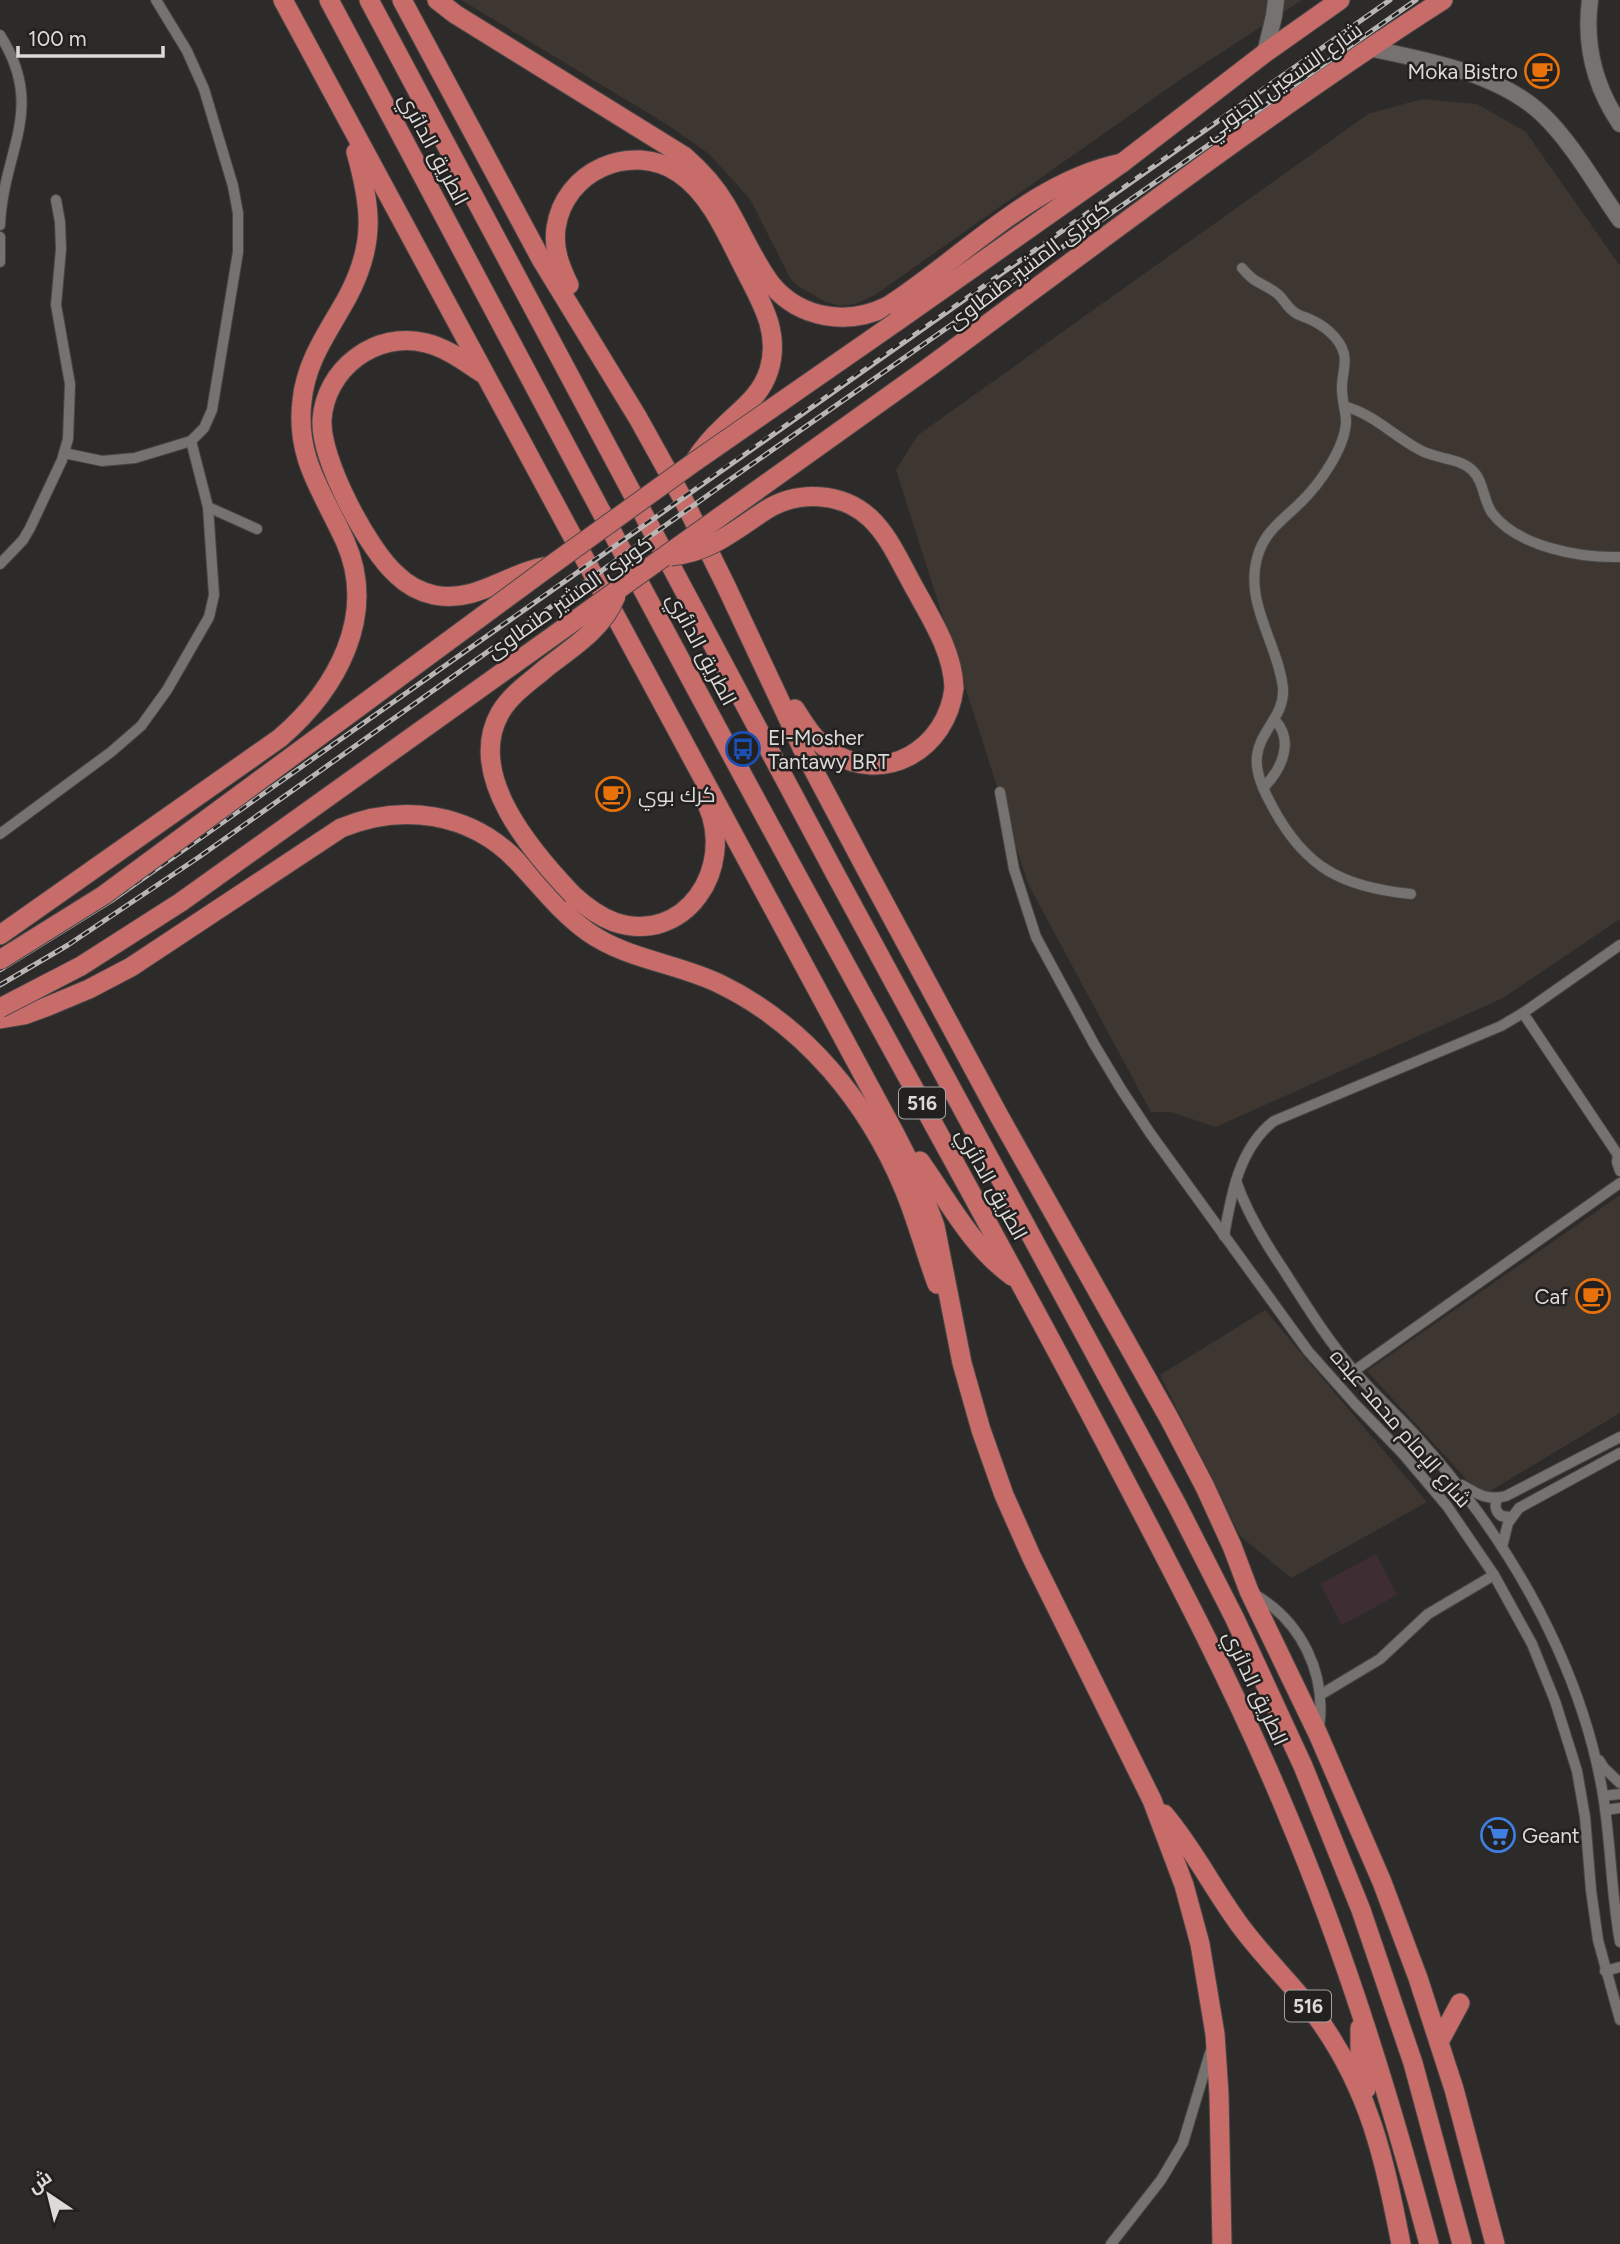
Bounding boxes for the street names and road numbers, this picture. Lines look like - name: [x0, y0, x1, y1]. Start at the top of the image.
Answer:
- street label: شارع التسعين الجنوبي: [1199, 17, 1369, 148]
- street label: الطريق الدائري: [390, 88, 474, 211]
- street label: كوبرى المشير طنطاوى: [942, 196, 1115, 335]
- street label: كوبرى المشير طنطاوى: [481, 530, 657, 664]
- street label: الطريق الدائري: [658, 588, 742, 711]
- road number: 516: [899, 1088, 945, 1119]
- street label: الطريق الدائري: [948, 1124, 1033, 1246]
- street label: شارع الإمام محمد عبده: [1324, 1344, 1477, 1514]
- street label: الطريق الدائري: [1215, 1627, 1293, 1751]
- road number: 516: [1285, 1990, 1331, 2022]

